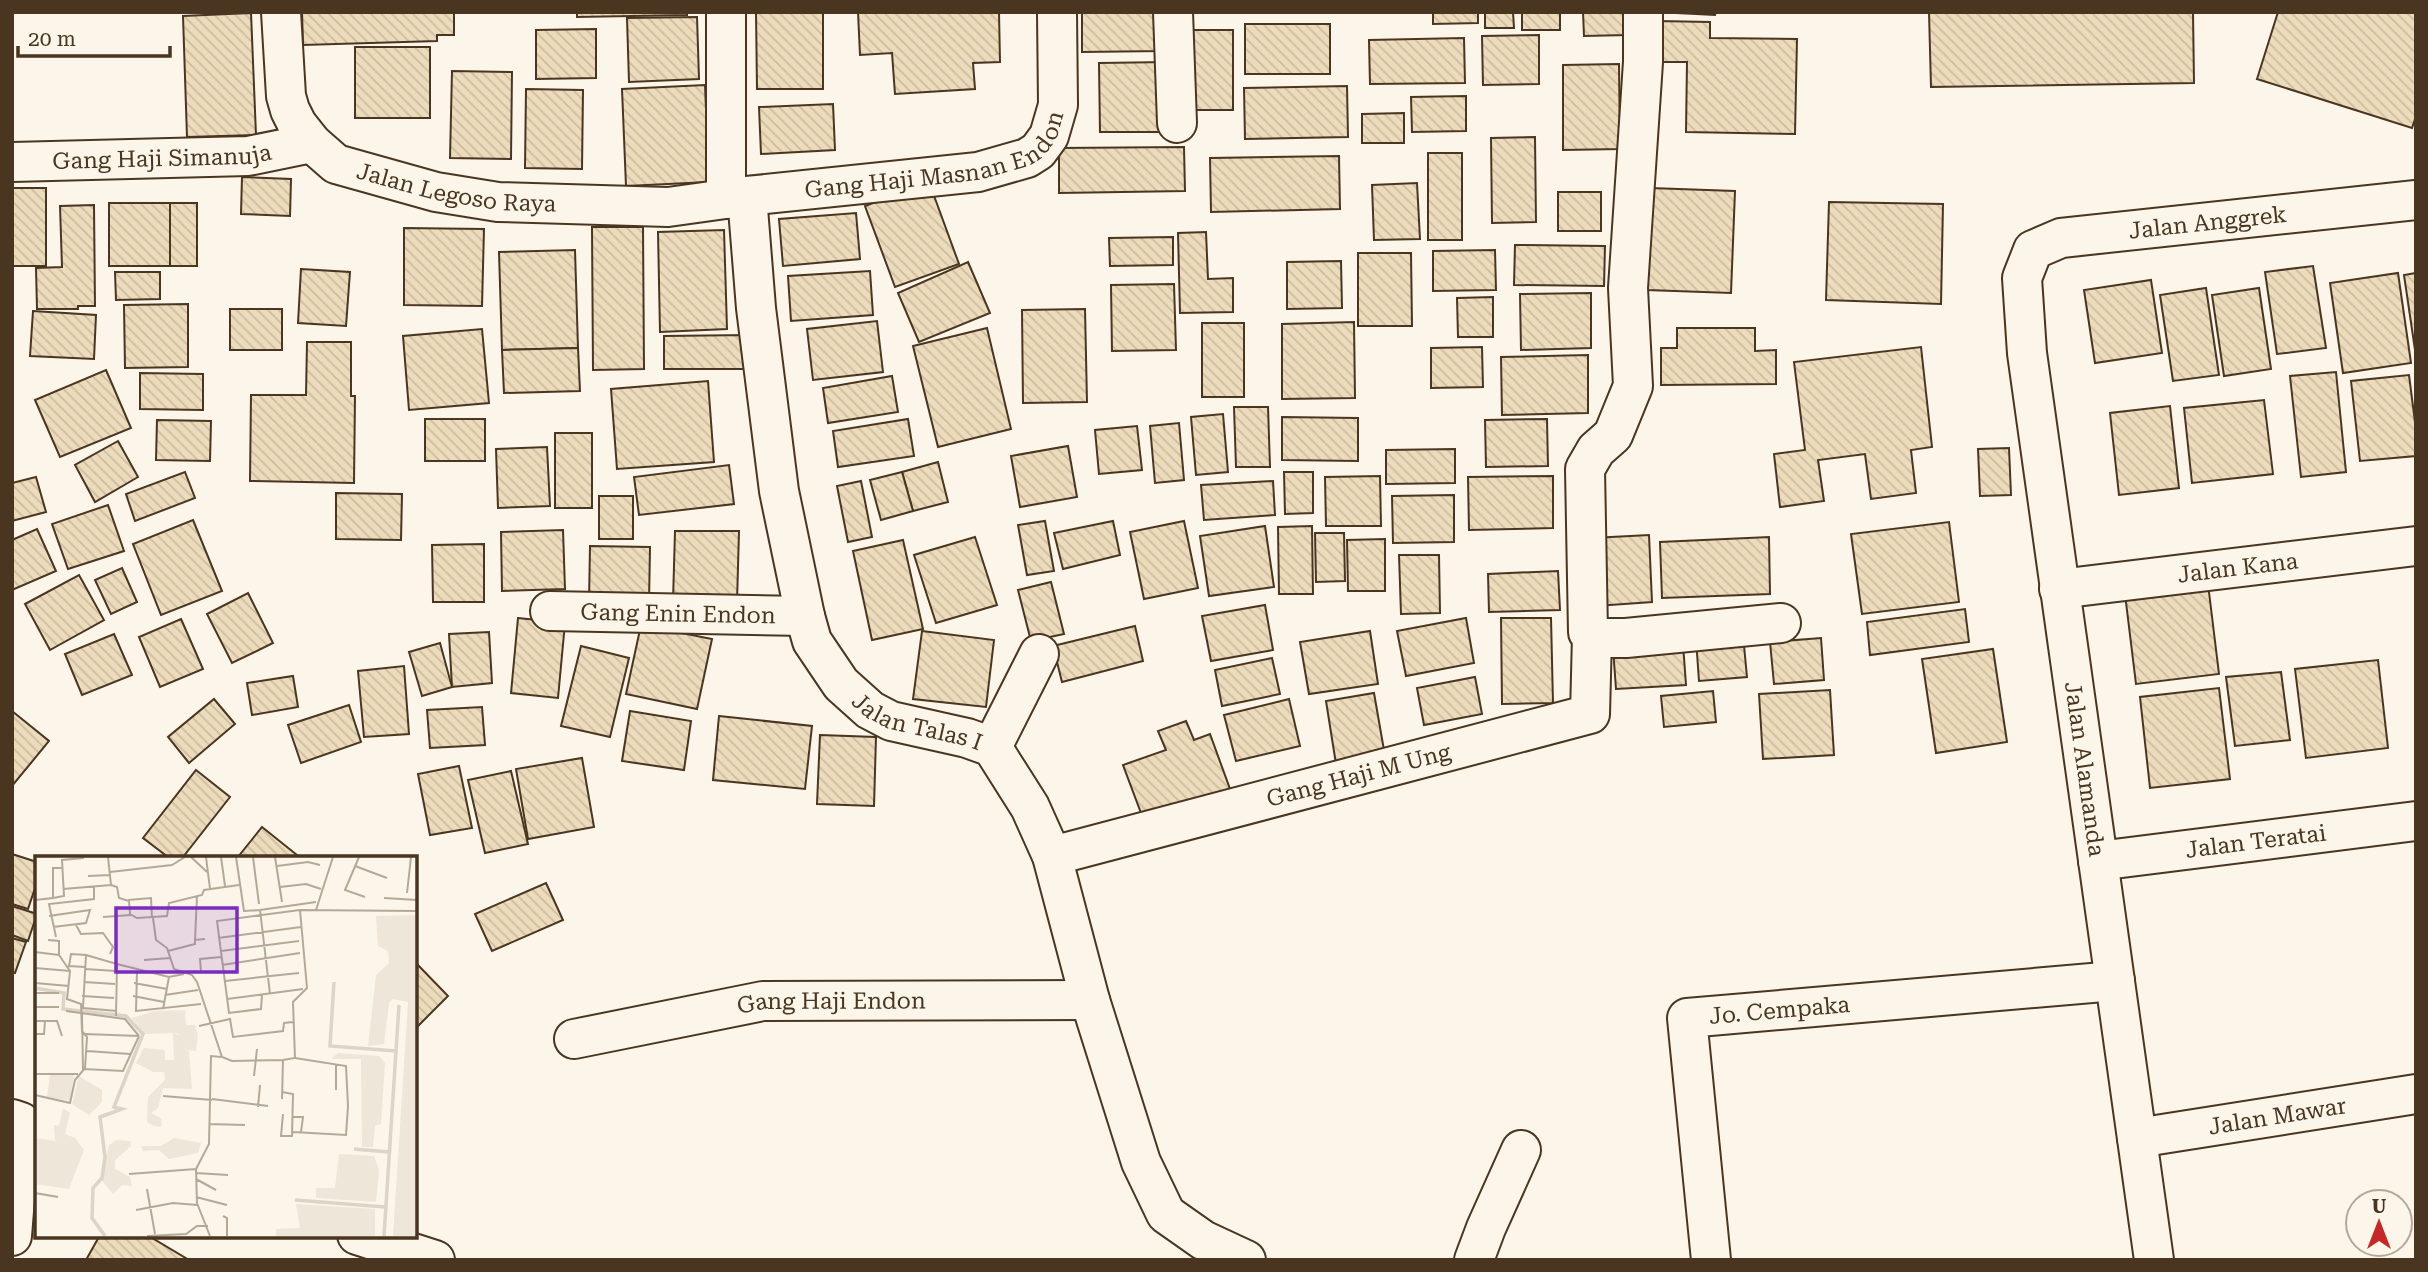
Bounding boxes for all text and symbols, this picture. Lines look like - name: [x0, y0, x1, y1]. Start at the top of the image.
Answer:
- scale bar: [18, 14, 170, 58]
- text: 20 m: [28, 27, 76, 51]
- street label: Gang Haji Masnan Endon: [803, 108, 1070, 204]
- street label: Gang Haji Simanuja: [52, 138, 274, 175]
- street label: Jalan Legoso Raya: [354, 157, 557, 218]
- street label: Jalan Anggrek: [2127, 201, 2288, 245]
- street label: Jalan Kana: [2176, 547, 2300, 589]
- street label: Gang Enin Endon: [580, 599, 776, 629]
- street label: Jalan Alamanda: [2059, 680, 2110, 859]
- street label: Jalan Talas I: [846, 687, 986, 756]
- street label: Gang Haji M Ung: [1264, 738, 1454, 813]
- street label: Jalan Teratai: [2184, 819, 2328, 864]
- inset map: [35, 856, 416, 1237]
- street label: Gang Haji Endon: [735, 987, 926, 1020]
- street label: Jo. Cempaka: [1708, 991, 1852, 1030]
- street label: Jalan Mawar: [2206, 1092, 2348, 1141]
- north arrow: [2344, 1188, 2414, 1258]
- text: U: [2372, 1195, 2387, 1218]

